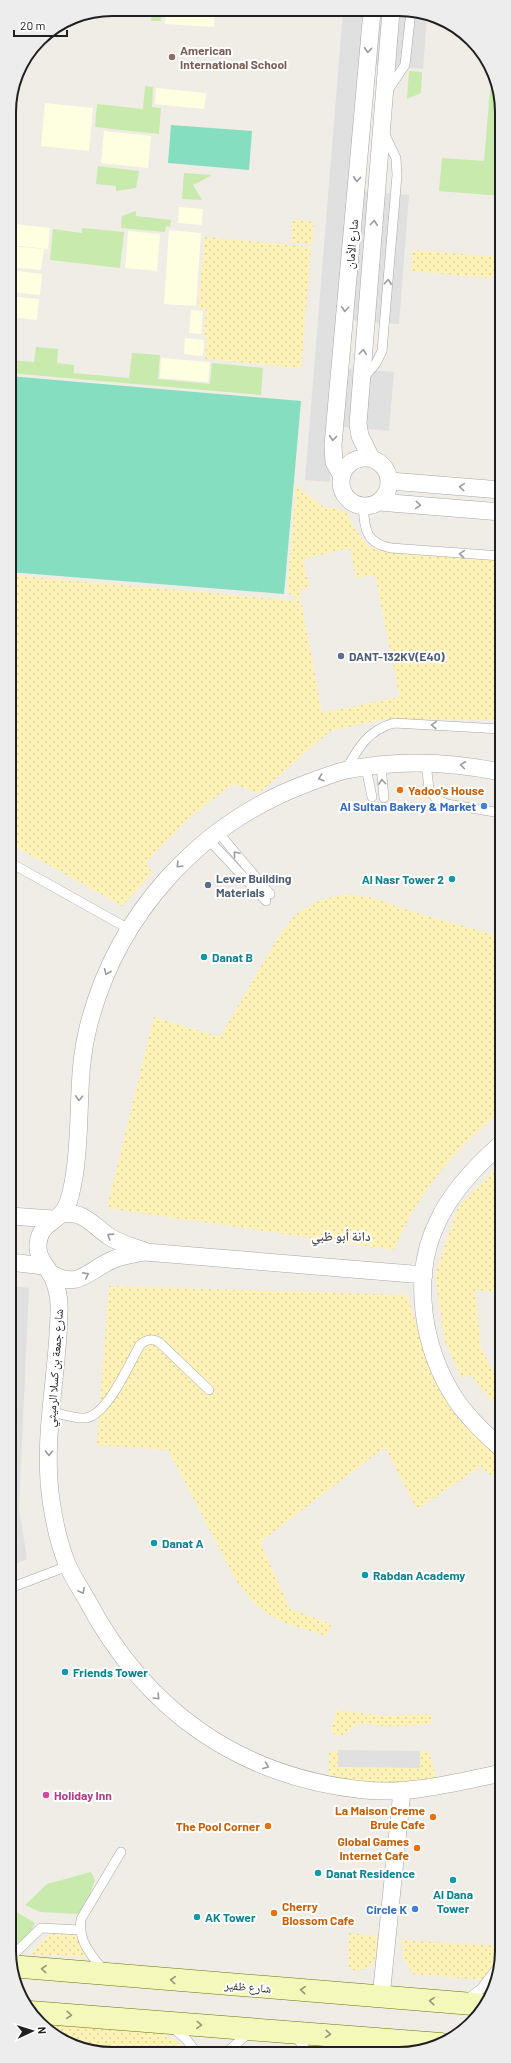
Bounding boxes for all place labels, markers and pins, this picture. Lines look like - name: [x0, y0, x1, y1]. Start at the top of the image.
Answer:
- place label: American International School: [180, 43, 287, 71]
- marker: American International School: [167, 52, 177, 62]
- place label: DANT-132KV(E40): [349, 649, 446, 663]
- marker: DANT-132KV(E40): [336, 651, 346, 661]
- place label: Yadoo's House: [408, 783, 485, 797]
- marker: Yadoo's House: [395, 785, 405, 795]
- place label: Al Sultan Bakery & Market: [340, 799, 476, 813]
- marker: Al Sultan Bakery & Market: [479, 801, 489, 811]
- place label: Lever Building Materials: [216, 871, 292, 899]
- place label: Al Nasr Tower 2: [362, 872, 444, 886]
- marker: Al Nasr Tower 2: [447, 874, 457, 884]
- marker: Lever Building Materials: [203, 880, 213, 890]
- place label: Danat B: [212, 950, 253, 964]
- marker: Danat B: [199, 952, 209, 962]
- place label: Danat A: [162, 1536, 204, 1550]
- marker: Danat A: [149, 1538, 159, 1548]
- place label: Rabdan Academy: [373, 1568, 465, 1582]
- marker: Rabdan Academy: [360, 1570, 370, 1580]
- place label: Friends Tower: [73, 1665, 148, 1679]
- marker: Friends Tower: [60, 1667, 70, 1677]
- place label: Holiday Inn: [54, 1788, 112, 1802]
- marker: Holiday Inn: [41, 1790, 51, 1800]
- place label: La Maison Creme Brule Cafe: [335, 1803, 425, 1831]
- marker: La Maison Creme Brule Cafe: [428, 1812, 438, 1822]
- place label: The Pool Corner: [176, 1819, 260, 1833]
- marker: The Pool Corner: [263, 1821, 273, 1831]
- place label: Global Games Internet Cafe: [337, 1834, 409, 1862]
- marker: Global Games Internet Cafe: [412, 1843, 422, 1853]
- place label: Danat Residence: [326, 1866, 416, 1880]
- marker: Danat Residence: [313, 1868, 323, 1878]
- marker: Al Dana Tower: [448, 1875, 458, 1885]
- place label: Al Dana Tower: [433, 1887, 473, 1915]
- place label: Cherry Blossom Cafe: [282, 1899, 355, 1927]
- place label: Circle K: [366, 1902, 407, 1916]
- marker: Circle K: [410, 1904, 420, 1914]
- marker: Cherry Blossom Cafe: [269, 1908, 279, 1918]
- place label: AK Tower: [205, 1910, 256, 1924]
- marker: AK Tower: [192, 1912, 202, 1922]

